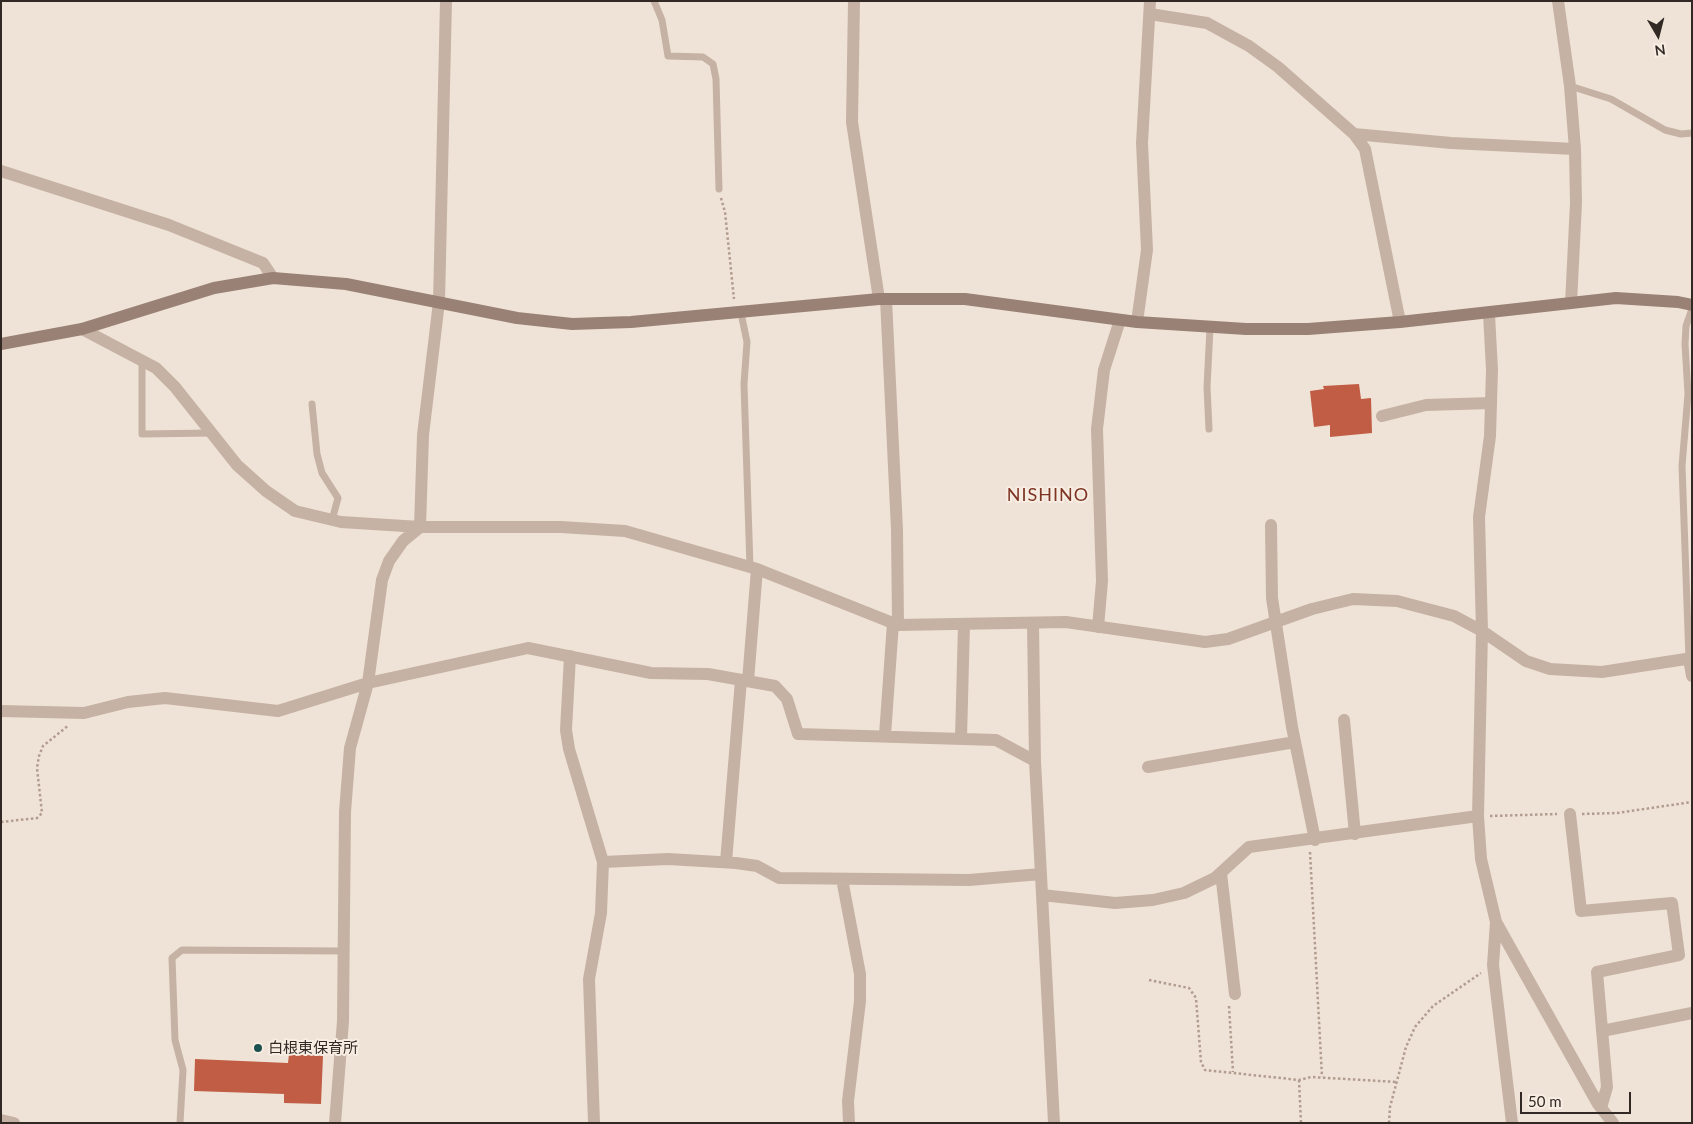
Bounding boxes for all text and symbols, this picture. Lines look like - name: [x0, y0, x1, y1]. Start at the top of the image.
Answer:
- north arrow: [1633, 10, 1683, 60]
- text: N: [1654, 41, 1667, 60]
- district label: NISHINO: [1006, 484, 1090, 506]
- place label: 白根東保育所: [268, 1039, 358, 1057]
- marker: 白根東保育所: [252, 1042, 264, 1054]
- scale bar: [1523, 1082, 1634, 1114]
- text: 50 m: [1528, 1092, 1562, 1110]

